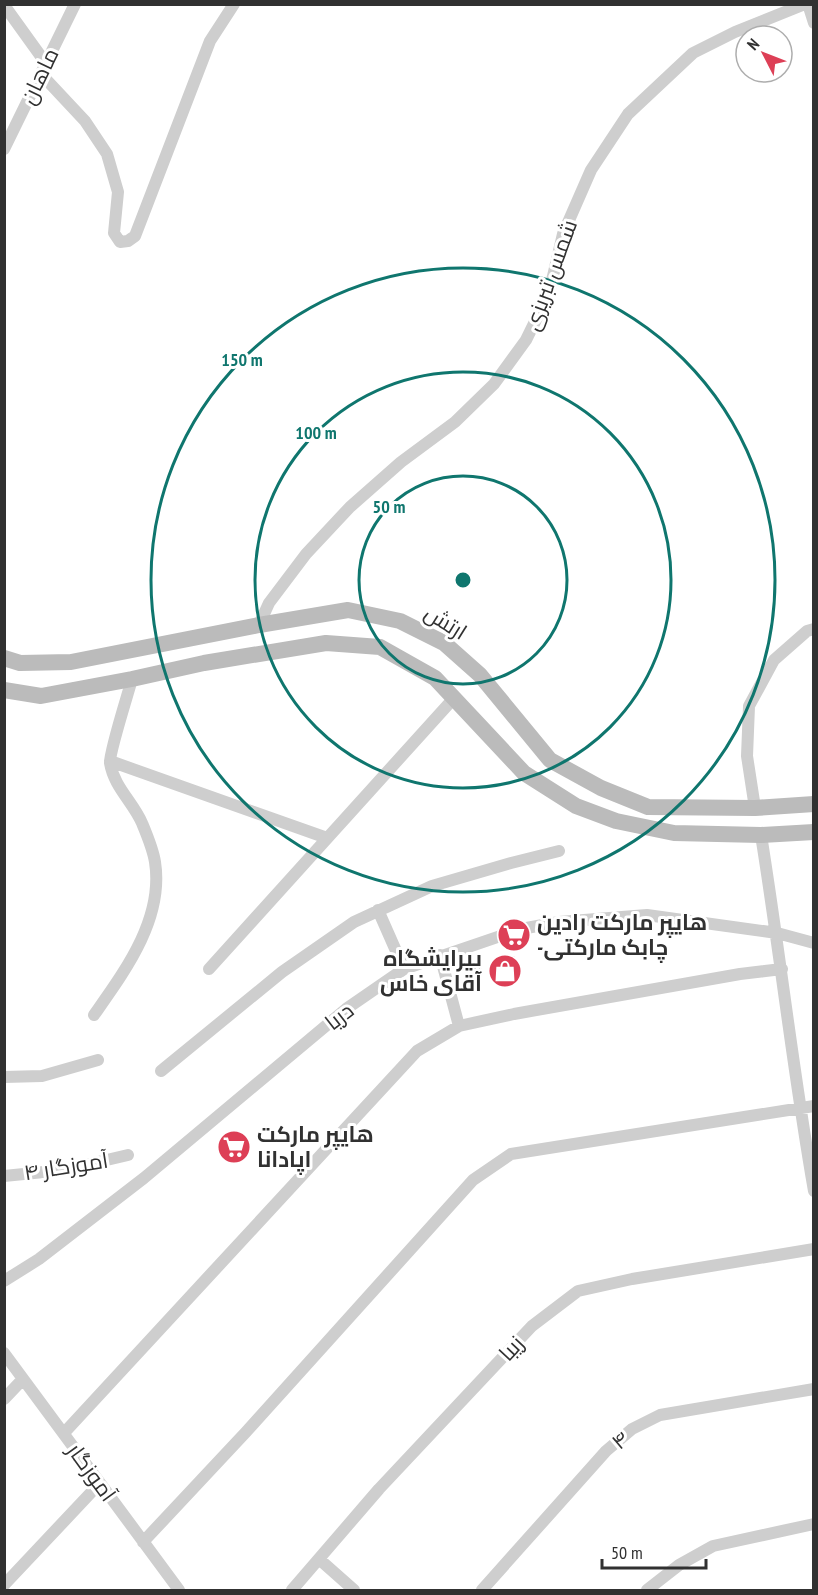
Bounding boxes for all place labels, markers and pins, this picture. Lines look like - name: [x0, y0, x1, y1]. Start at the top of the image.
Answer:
- centre of rings: [453, 570, 473, 590]
- place label: هایپر مارکت رادین -چابک مارکتی: [537, 908, 707, 963]
- supermarket icon: هایپر مارکت رادین -چابک مارکتی: [496, 917, 532, 953]
- place label: پیرایشگاه آقای خاس: [380, 944, 482, 997]
- shop icon: پیرایشگاه آقای خاس: [487, 953, 523, 989]
- place label: هایپر مارکت اپادانا: [257, 1120, 374, 1175]
- supermarket icon: هایپر مارکت اپادانا: [216, 1129, 252, 1165]

